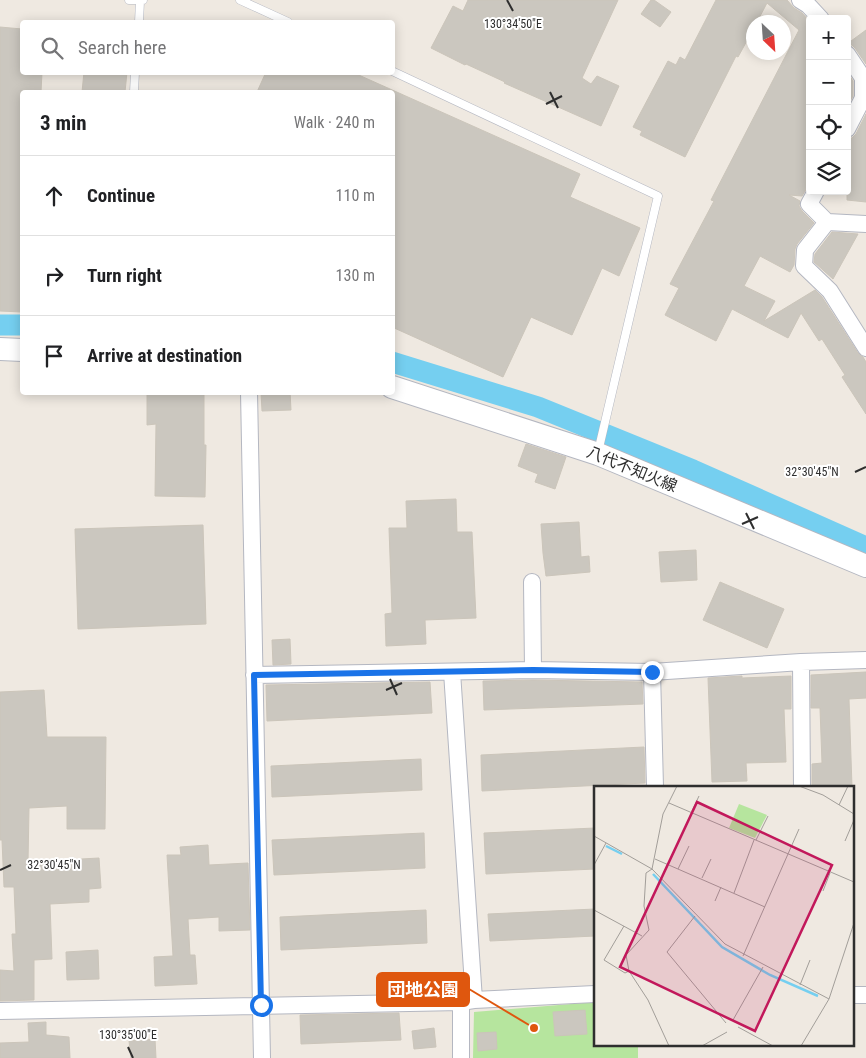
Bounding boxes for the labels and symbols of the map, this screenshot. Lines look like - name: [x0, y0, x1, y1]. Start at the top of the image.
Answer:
- north arrow: [746, 15, 791, 60]
- text: 130°34'50"E: [484, 17, 542, 31]
- street label: 八代不知火線: [584, 442, 680, 496]
- text: 32°30'45"N: [785, 465, 839, 479]
- route end: [641, 661, 664, 684]
- inset map: [594, 786, 854, 1046]
- text: 32°30'45"N: [27, 858, 81, 872]
- callout: 団地公園: [377, 973, 469, 1006]
- text: 団地公園: [387, 979, 459, 1000]
- route start: [250, 994, 273, 1017]
- text: 130°35'00"E: [99, 1028, 157, 1042]

